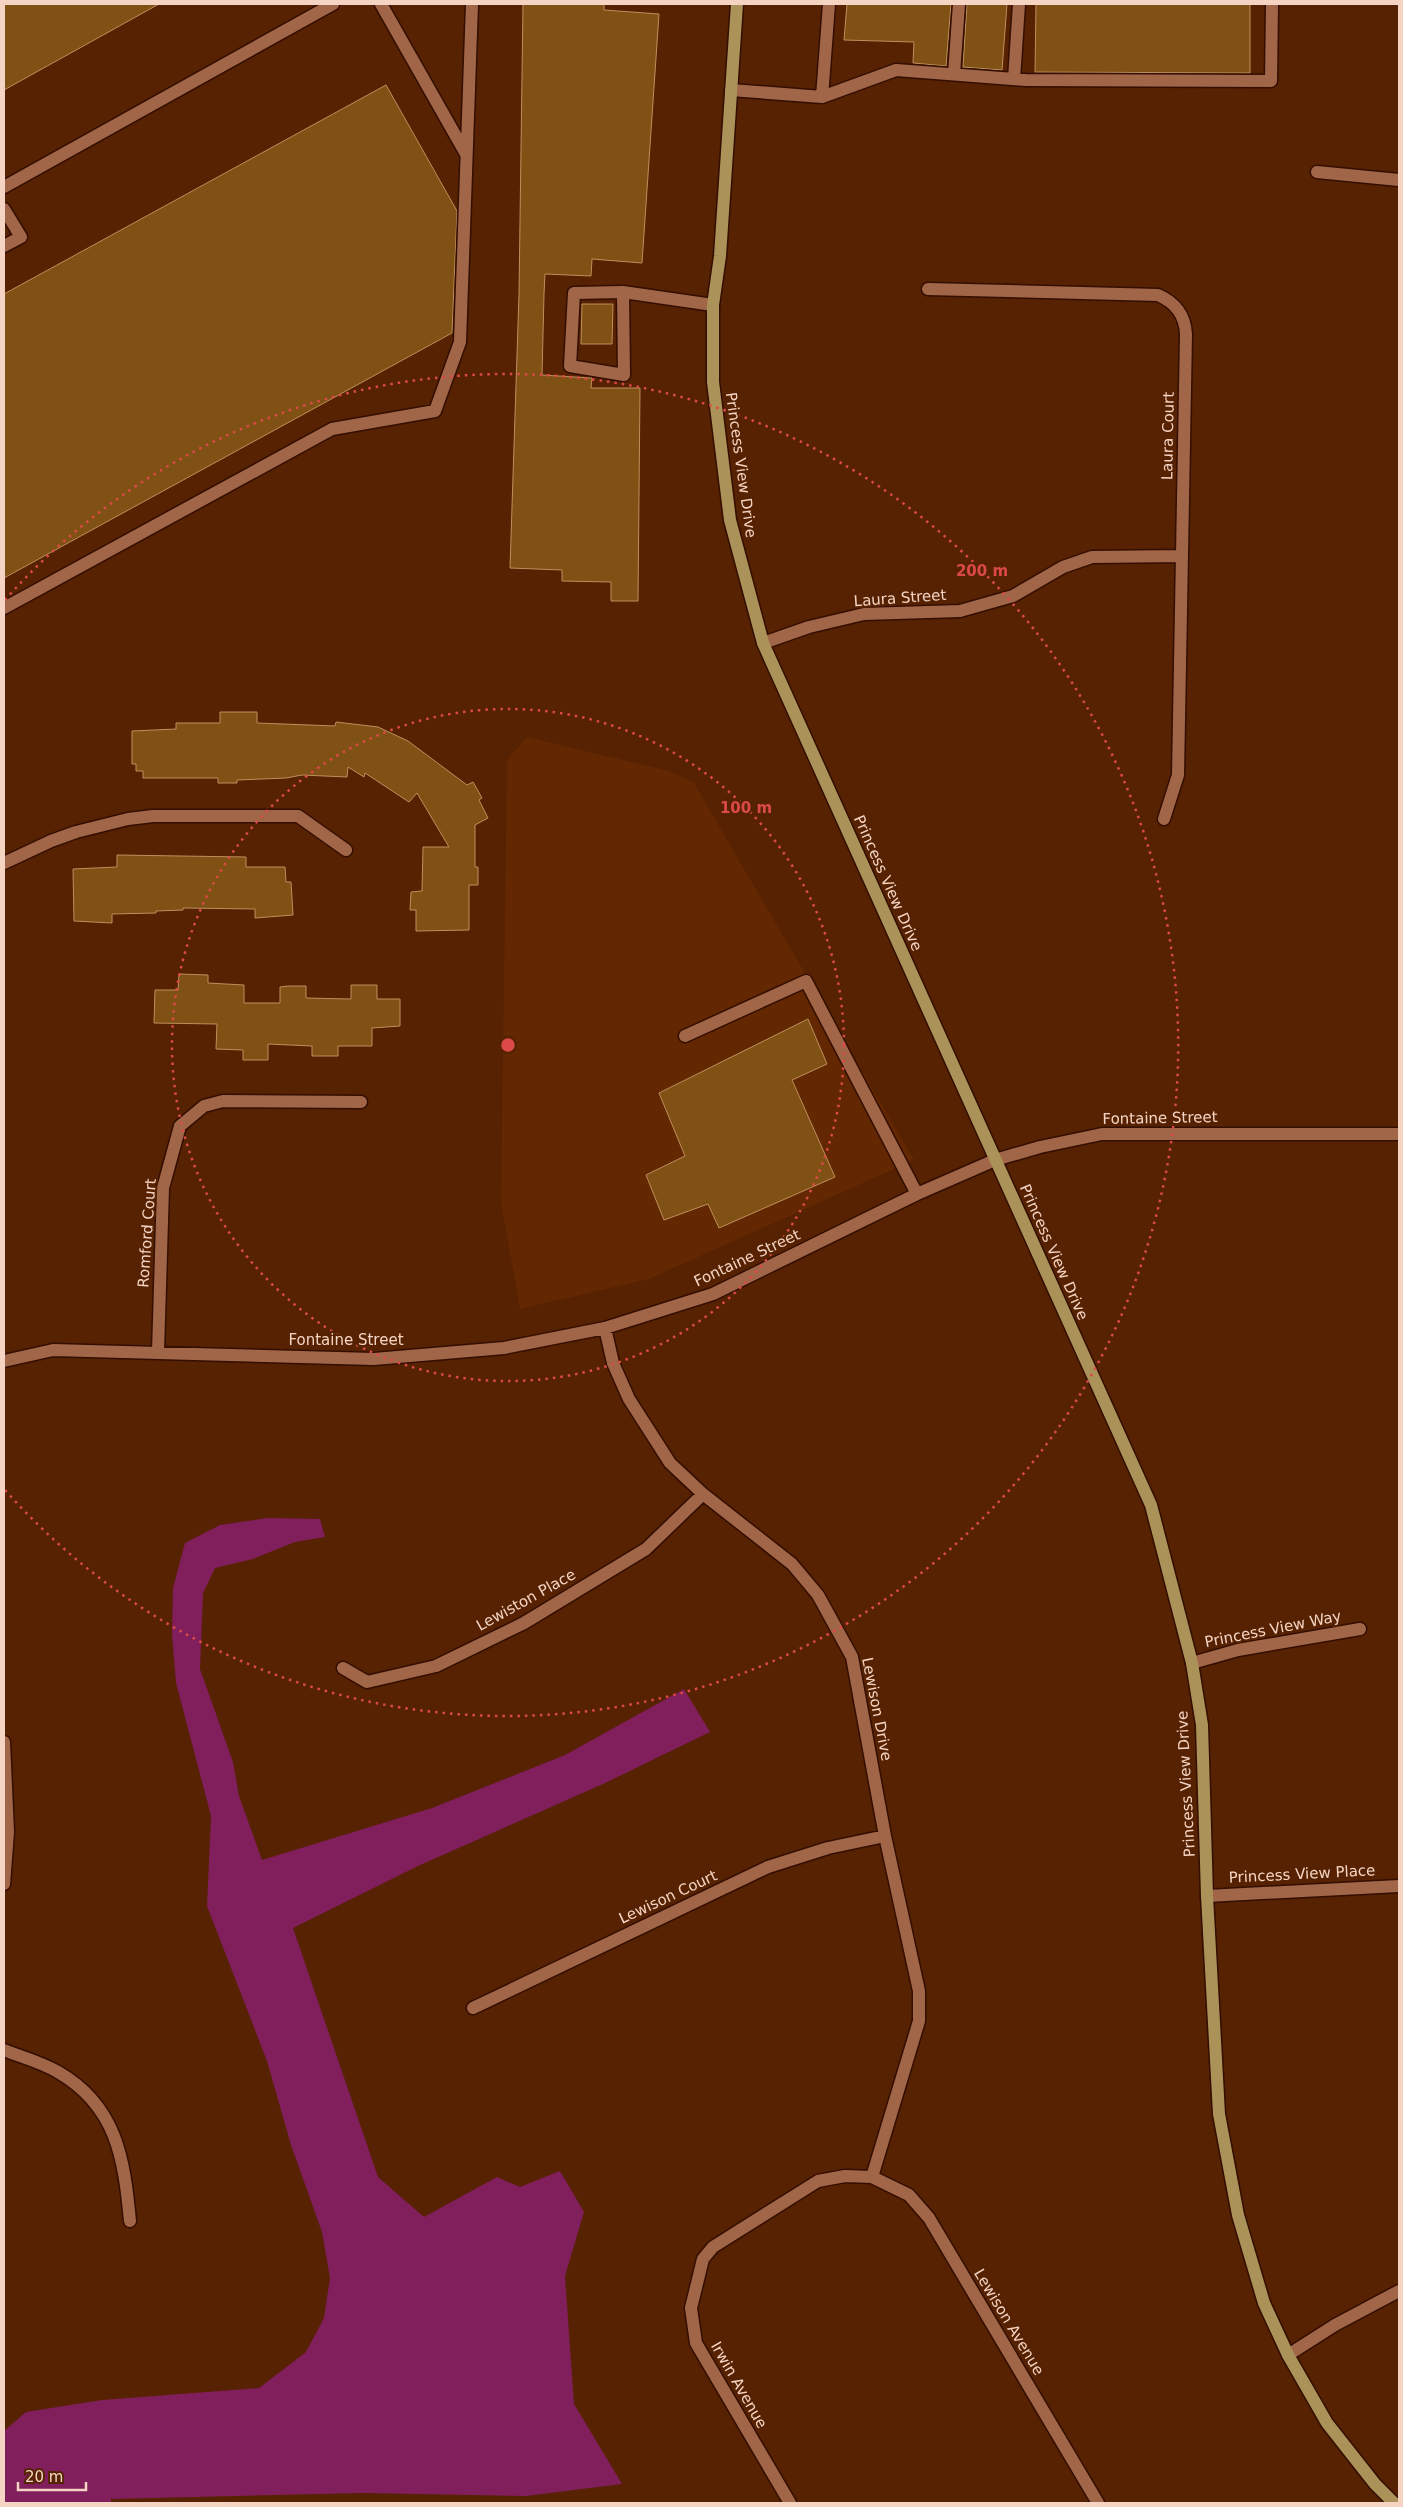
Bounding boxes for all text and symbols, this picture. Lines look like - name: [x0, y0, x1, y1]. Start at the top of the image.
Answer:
- street label: Princess View Drive: [722, 391, 760, 539]
- street label: Laura Court: [1158, 392, 1178, 480]
- text: 200 m: [956, 562, 1008, 580]
- street label: Laura Street: [853, 586, 947, 610]
- text: 100 m: [720, 799, 772, 817]
- street label: Princess View Drive: [850, 812, 926, 954]
- centre of rings: [499, 1036, 517, 1054]
- street label: Fontaine Street: [1102, 1108, 1218, 1128]
- street label: Romford Court: [134, 1178, 160, 1288]
- street label: Princess View Drive: [1016, 1181, 1092, 1323]
- street label: Fontaine Street: [691, 1225, 803, 1290]
- street label: Fontaine Street: [288, 1331, 404, 1349]
- street label: Lewiston Place: [473, 1565, 579, 1635]
- street label: Princess View Way: [1203, 1607, 1343, 1651]
- street label: Lewison Drive: [858, 1656, 896, 1762]
- street label: Princess View Drive: [1173, 1710, 1199, 1858]
- street label: Princess View Place: [1228, 1861, 1376, 1887]
- street label: Lewison Court: [616, 1866, 720, 1928]
- street label: Lewison Avenue: [970, 2266, 1048, 2378]
- street label: Irwin Avenue: [707, 2338, 771, 2432]
- scale bar: [18, 2460, 85, 2492]
- text: 20 m: [25, 2468, 63, 2486]

